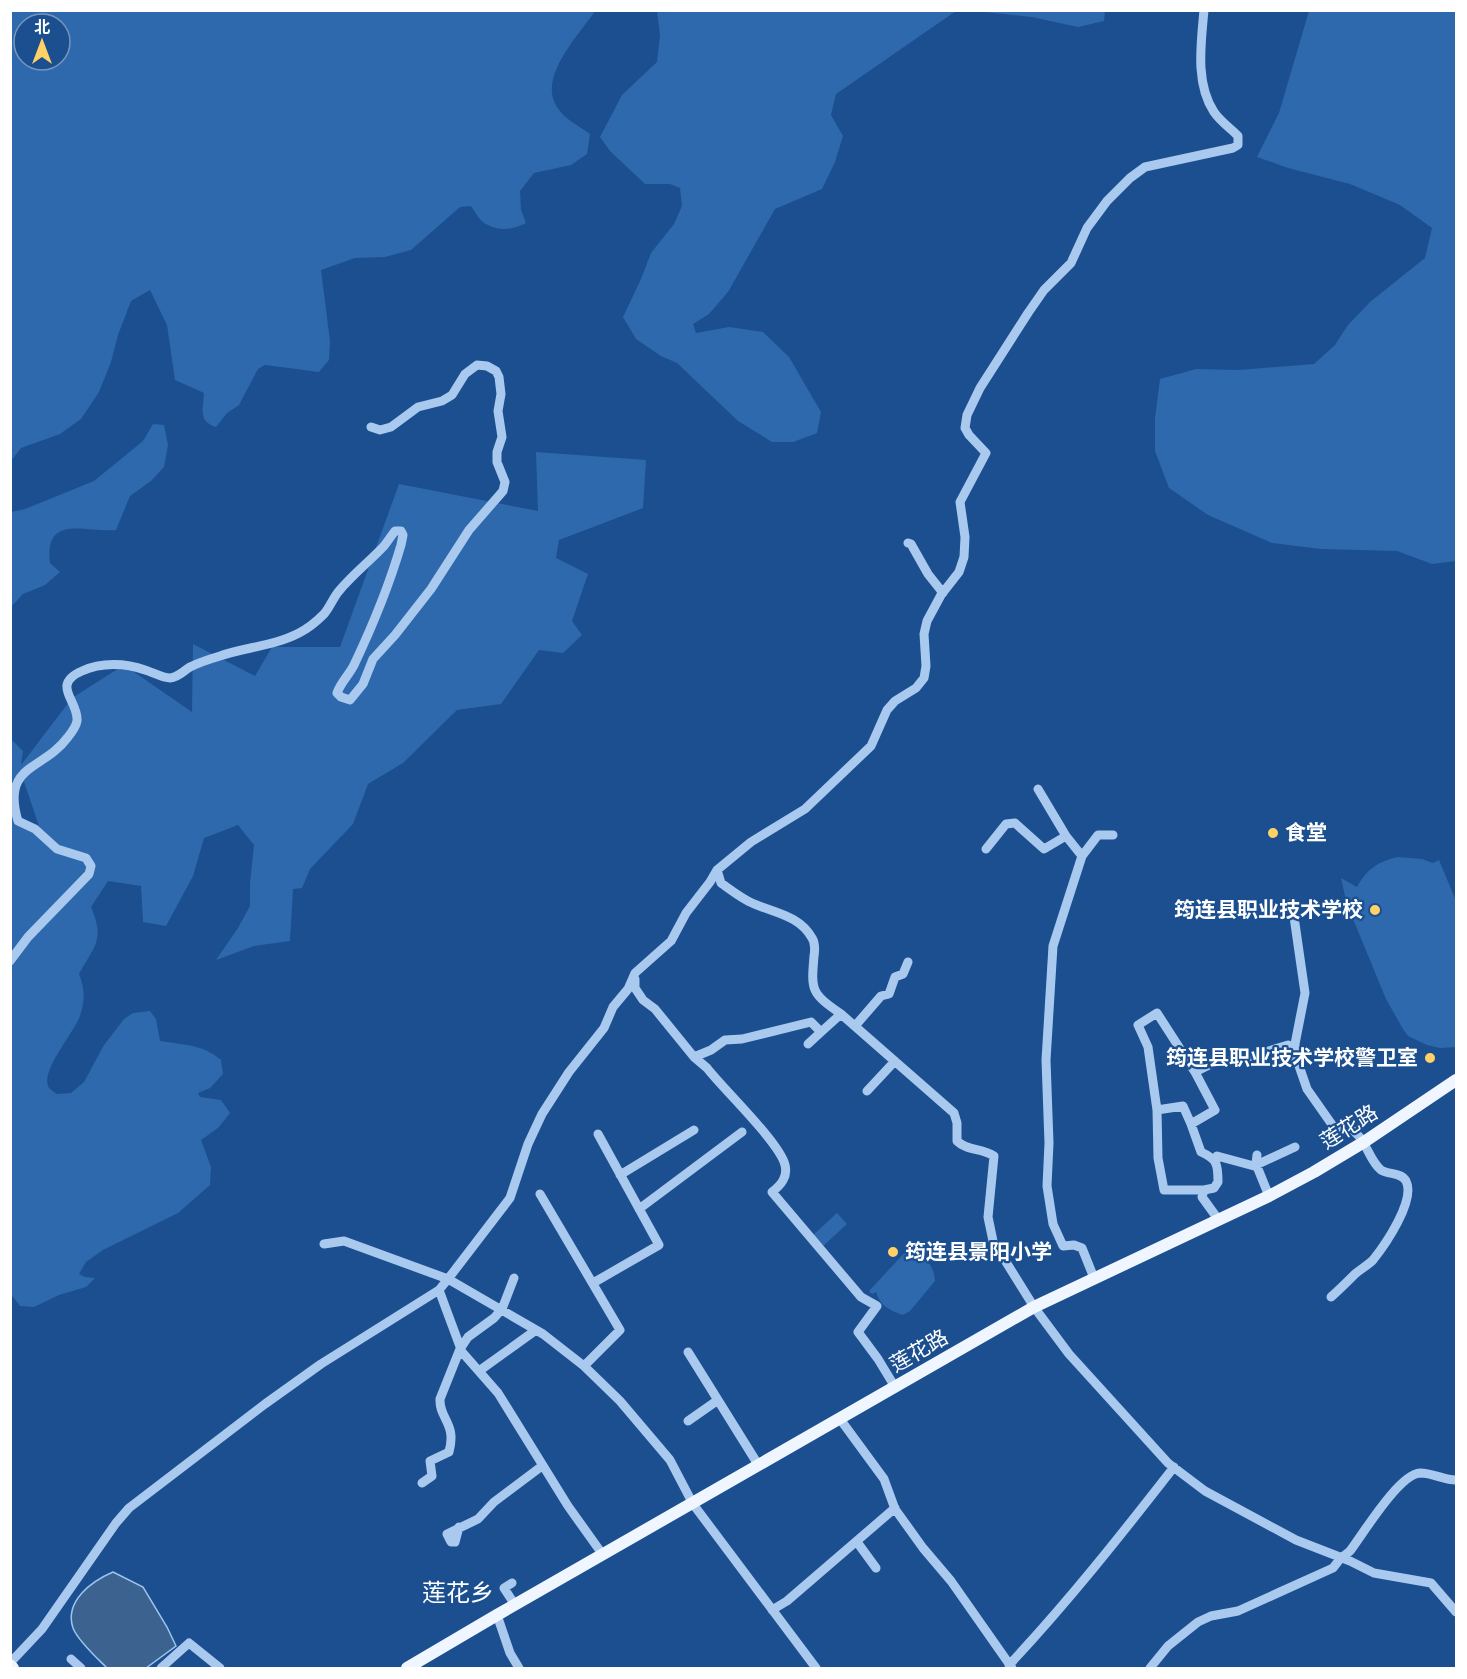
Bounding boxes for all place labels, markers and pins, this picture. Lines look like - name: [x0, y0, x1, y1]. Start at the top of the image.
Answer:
- place label: 食堂: [1285, 820, 1327, 845]
- marker: 食堂: [1266, 826, 1280, 840]
- place label: 筠连县职业技术学校: [1174, 897, 1363, 922]
- marker: 筠连县职业技术学校: [1368, 903, 1382, 917]
- place label: 筠连县职业技术学校警卫室: [1166, 1045, 1418, 1070]
- marker: 筠连县职业技术学校警卫室: [1423, 1051, 1437, 1065]
- place label: 筠连县景阳小学: [905, 1239, 1052, 1264]
- marker: 筠连县景阳小学: [886, 1245, 900, 1259]

